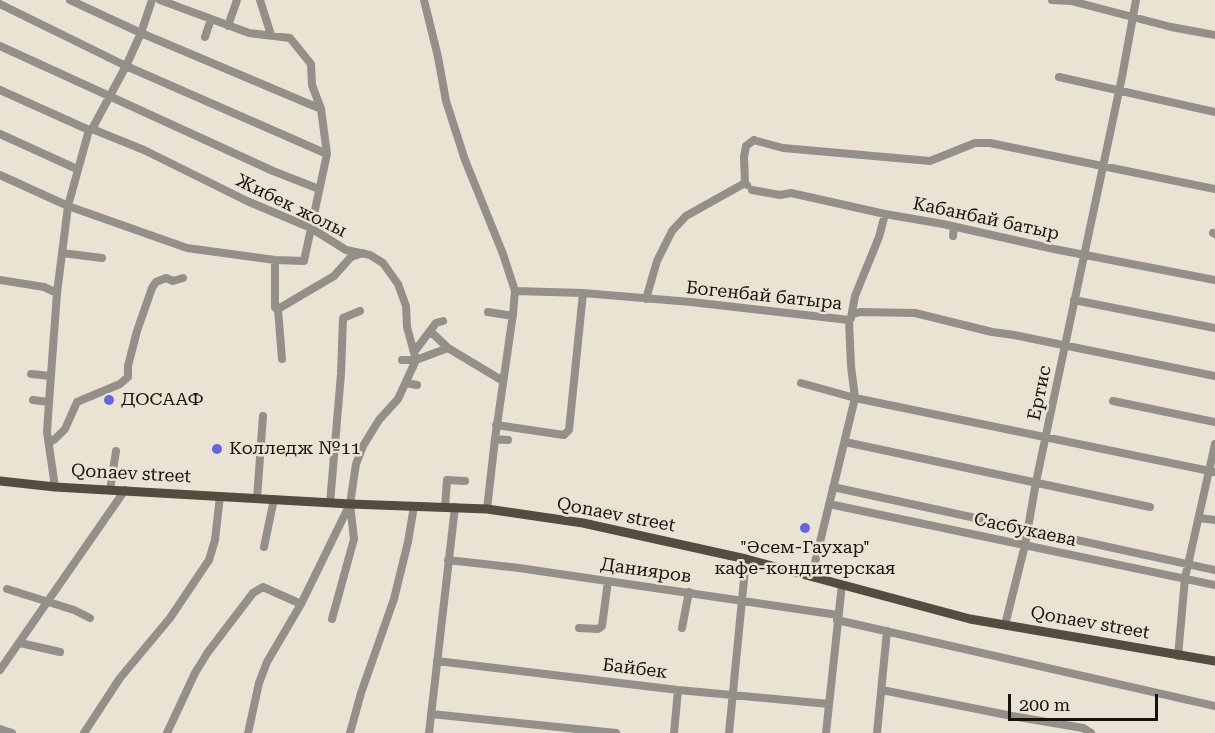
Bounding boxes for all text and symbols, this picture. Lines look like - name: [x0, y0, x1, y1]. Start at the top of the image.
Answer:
- street label: Жибек жолы: [232, 170, 350, 242]
- street label: Кабанбай батыр: [911, 193, 1061, 245]
- street label: Богенбай батыра: [685, 277, 843, 315]
- street label: Ертис: [1024, 364, 1056, 422]
- place label: ДОСААФ: [121, 389, 203, 411]
- marker: ДОСААФ: [102, 393, 116, 407]
- place label: Колледж №11: [229, 438, 361, 460]
- marker: Колледж №11: [210, 442, 224, 456]
- street label: Qonaev street: [70, 460, 192, 488]
- street label: Qonaev street: [555, 493, 677, 537]
- street label: Сасбукаева: [972, 509, 1078, 551]
- marker: "Әсем-Гаухар" кафе-кондитерская: [798, 521, 812, 535]
- place label: "Әсем-Гаухар" кафе-кондитерская: [714, 537, 896, 580]
- street label: Данияров: [599, 554, 693, 588]
- street label: Qonaev street: [1029, 602, 1151, 644]
- street label: Байбек: [601, 654, 669, 684]
- scale bar: [1011, 682, 1161, 720]
- text: 200 m: [1019, 694, 1070, 715]

